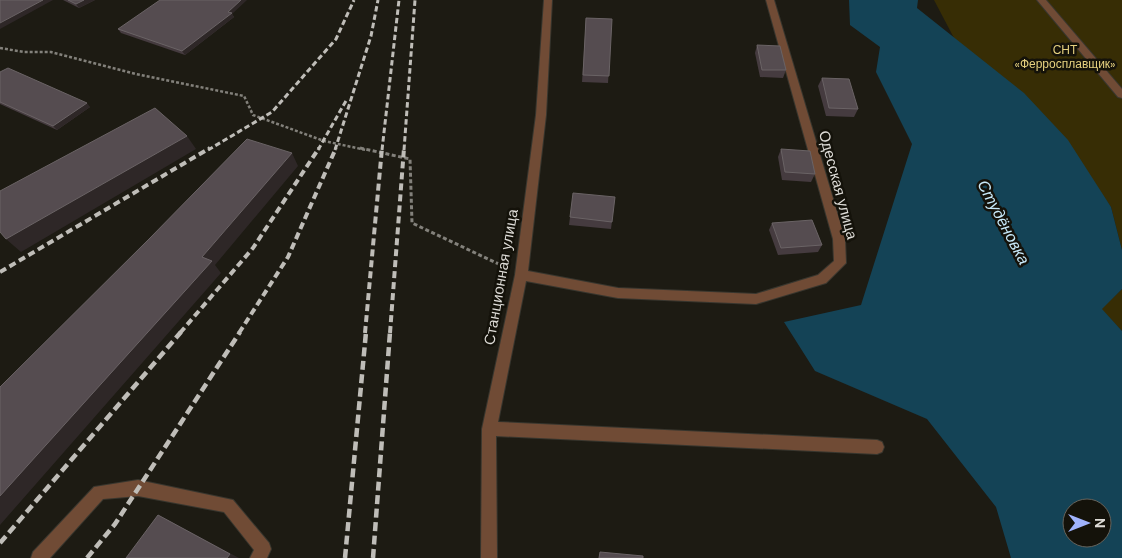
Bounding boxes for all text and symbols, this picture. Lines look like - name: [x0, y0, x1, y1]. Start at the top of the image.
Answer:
- park label: СНТ «Ферросплавщик»: [1014, 42, 1116, 72]
- street label: Одесская улица: [814, 128, 862, 242]
- water label: Студёновка: [973, 176, 1035, 268]
- street label: Станционная улица: [479, 207, 523, 347]
- north arrow: [1062, 498, 1112, 548]
- text: N: [1091, 518, 1109, 528]

